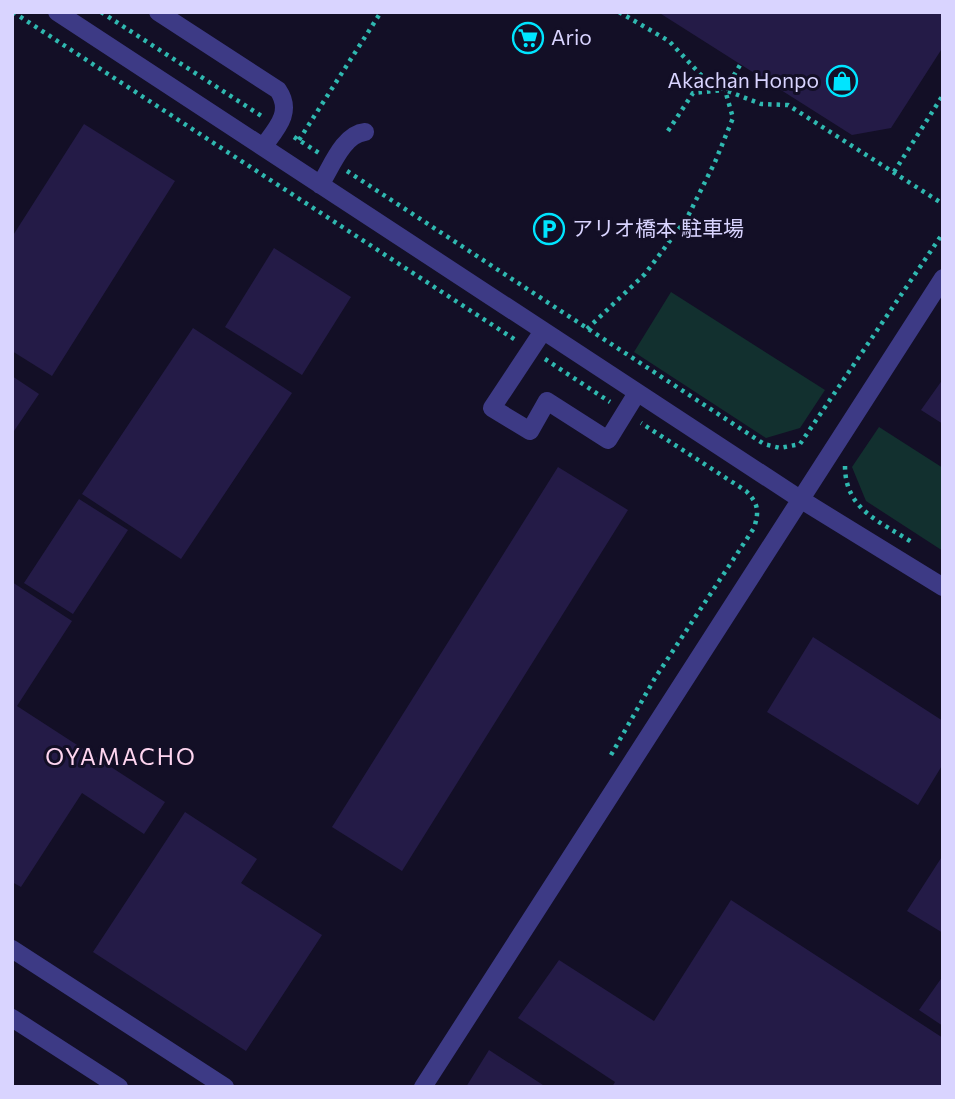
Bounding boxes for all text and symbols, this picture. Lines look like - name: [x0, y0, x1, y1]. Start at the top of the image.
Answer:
- supermarket icon: Ario: [511, 21, 545, 55]
- place label: Ario: [551, 24, 592, 49]
- shop icon: Akachan Honpo: [825, 64, 859, 98]
- place label: Akachan Honpo: [667, 67, 819, 92]
- parking icon: アリオ橋本 駐車場: [532, 212, 566, 246]
- place label: アリオ橋本 駐車場: [572, 215, 744, 240]
- district label: OYAMACHO: [45, 742, 197, 770]

